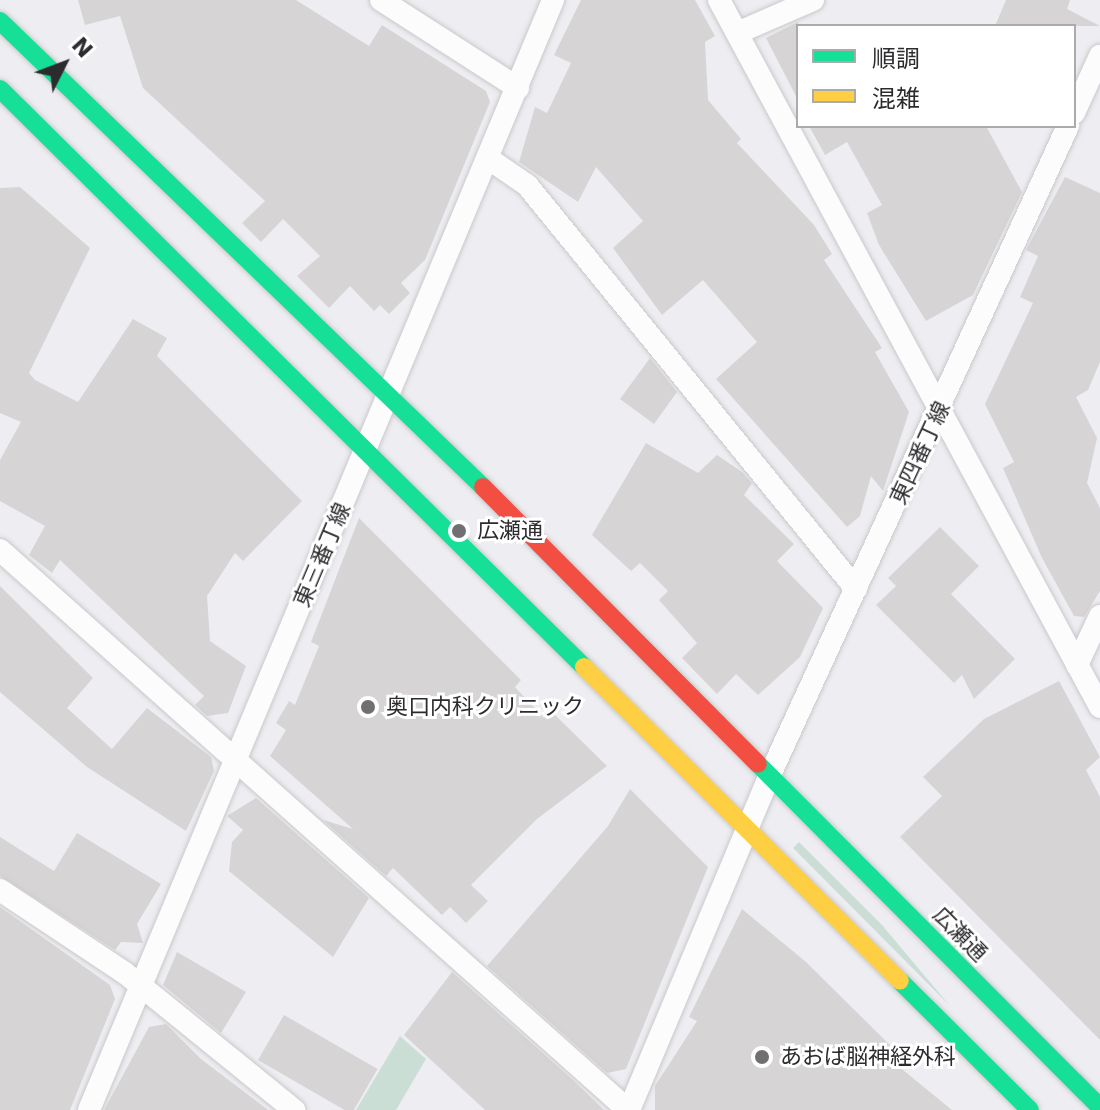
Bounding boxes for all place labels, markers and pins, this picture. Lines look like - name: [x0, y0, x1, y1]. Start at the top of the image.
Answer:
- place label: 広瀬通: [477, 518, 543, 544]
- marker: 広瀬通: [448, 520, 470, 542]
- place label: 奥口内科クリニック: [386, 694, 584, 720]
- marker: 奥口内科クリニック: [357, 696, 379, 718]
- place label: あおば脳神経外科: [780, 1044, 956, 1070]
- marker: あおば脳神経外科: [751, 1046, 773, 1068]

